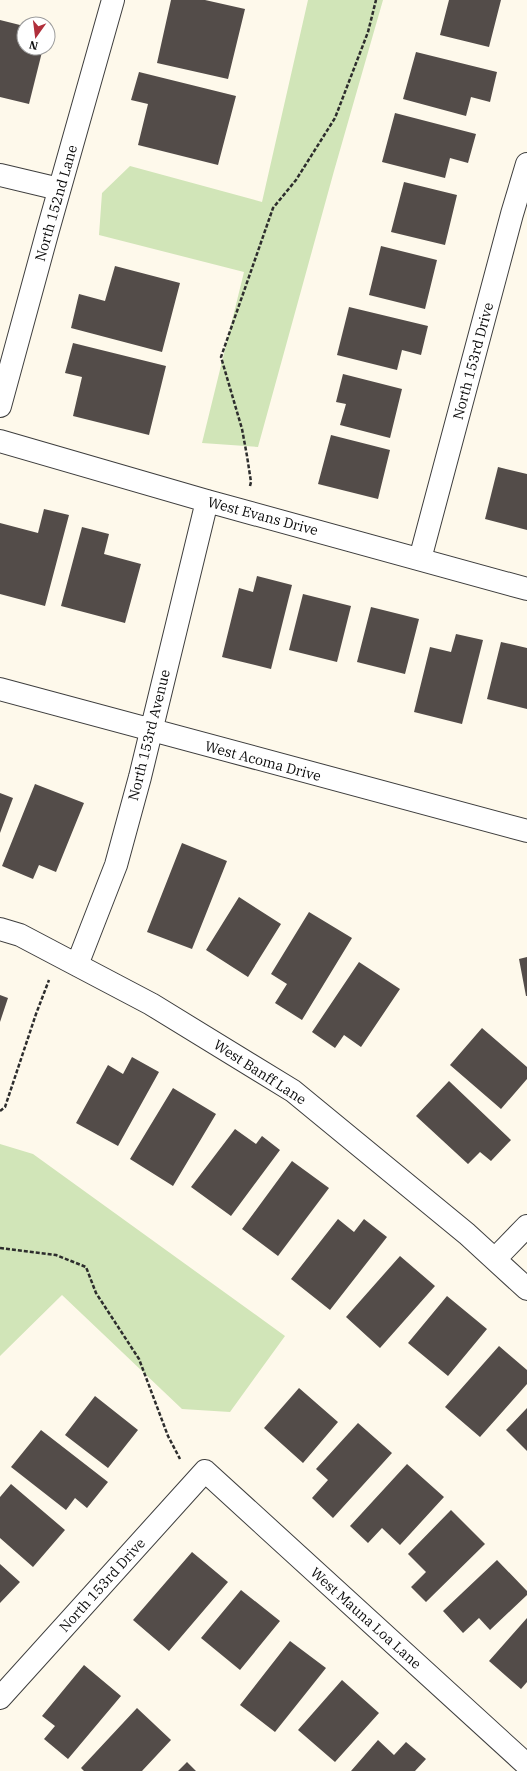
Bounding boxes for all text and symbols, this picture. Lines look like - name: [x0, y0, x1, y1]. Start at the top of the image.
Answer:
- north arrow: [16, 16, 56, 56]
- text: N: [27, 38, 39, 54]
- street label: North 152nd Lane: [31, 143, 81, 263]
- street label: North 153rd Drive: [449, 300, 497, 422]
- street label: West Evans Drive: [206, 493, 320, 539]
- street label: North 153rd Avenue: [124, 668, 174, 802]
- street label: West Acoma Drive: [203, 737, 323, 785]
- street label: West Banff Lane: [210, 1035, 310, 1109]
- street label: North 153rd Drive: [55, 1534, 149, 1636]
- street label: West Mauna Loa Lane: [307, 1563, 425, 1673]

